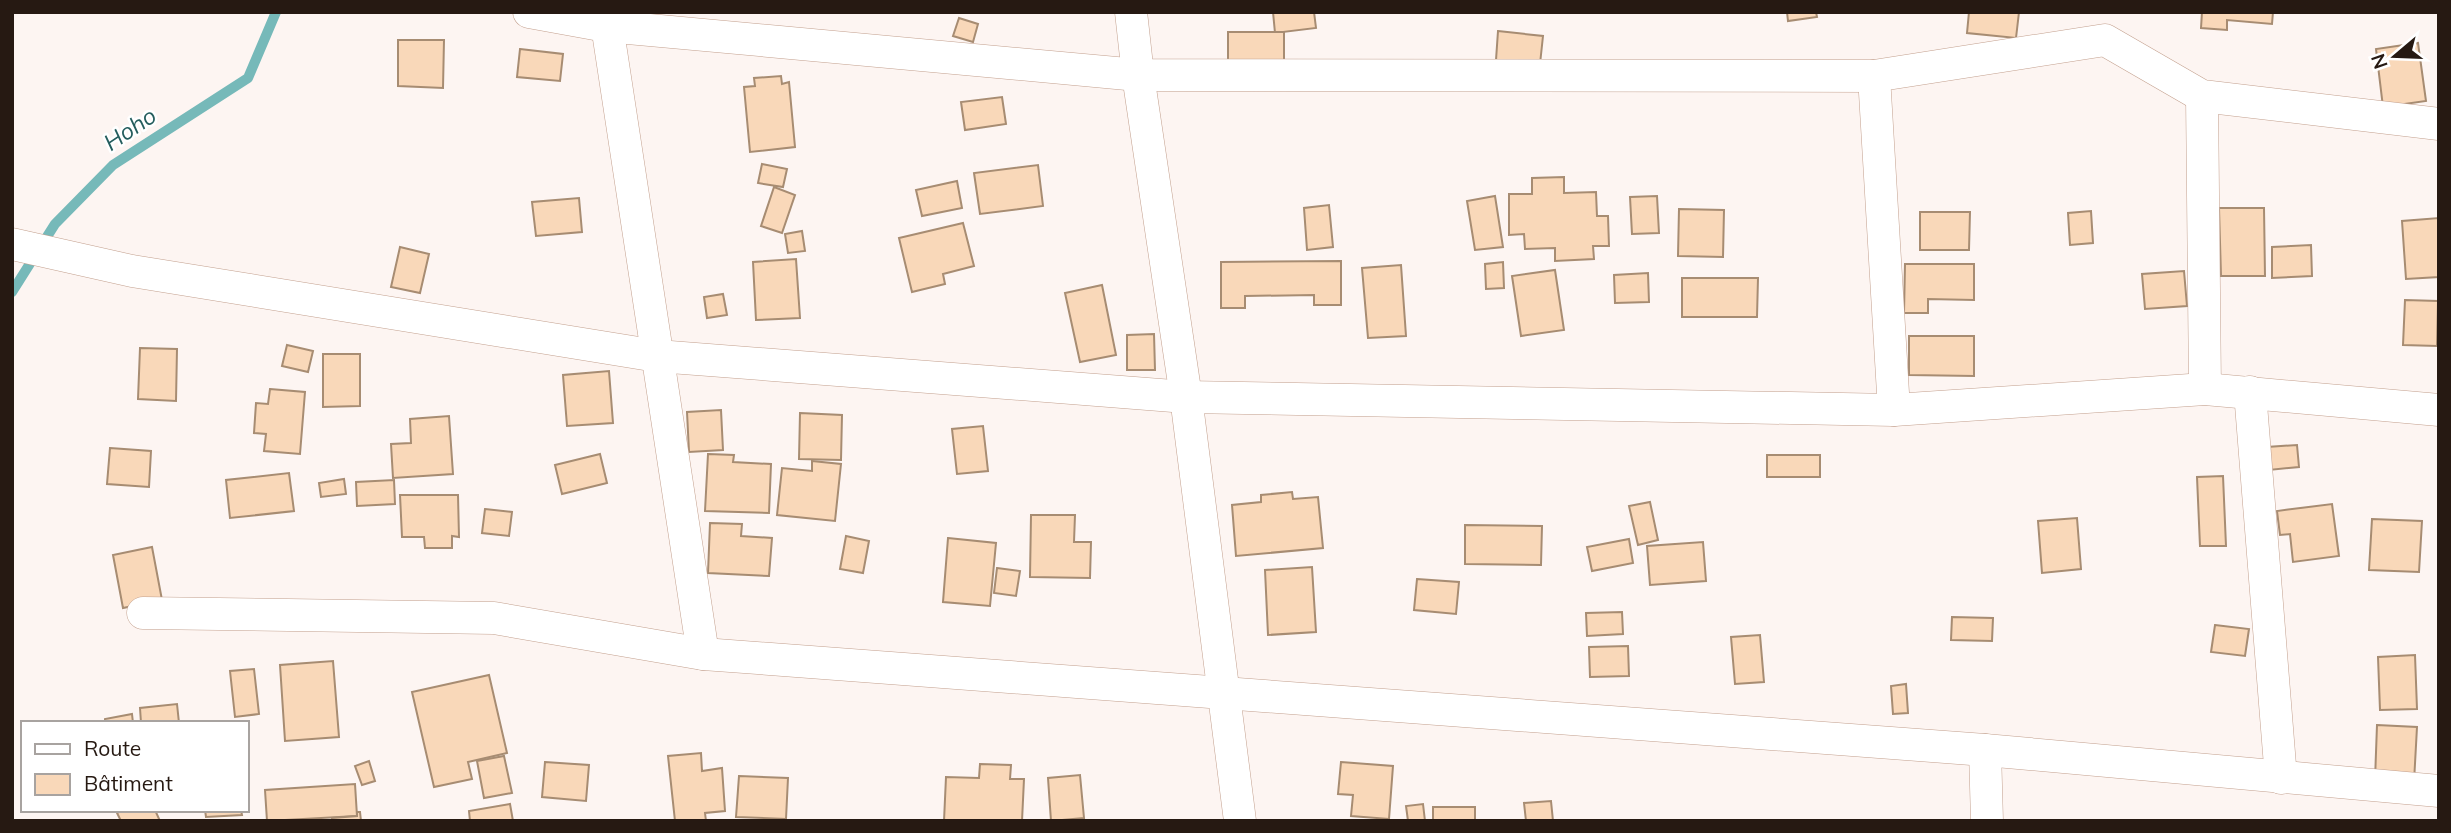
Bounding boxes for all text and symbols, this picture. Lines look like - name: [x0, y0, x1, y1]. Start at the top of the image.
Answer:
- north arrow: [2360, 21, 2430, 91]
- text: N: [2365, 51, 2393, 72]
- water label: Hoho: [98, 101, 162, 157]
- legend: [21, 721, 248, 812]
- text: Route: [84, 735, 141, 761]
- text: Bâtiment: [84, 770, 173, 796]

